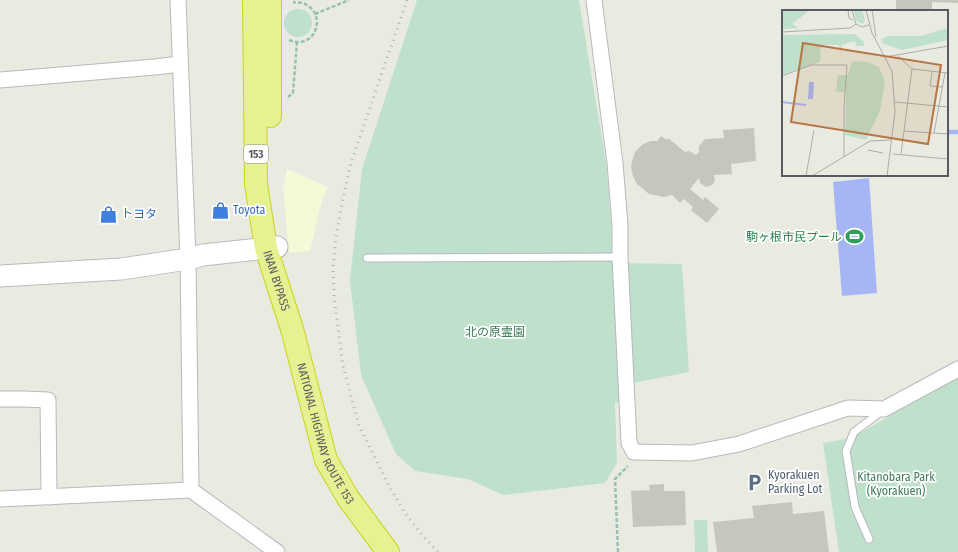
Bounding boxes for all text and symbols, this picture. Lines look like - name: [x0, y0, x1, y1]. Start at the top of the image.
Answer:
- inset map: [782, 10, 948, 176]
- road number: 153: [244, 145, 268, 163]
- shop icon: Toyota: [210, 200, 230, 220]
- place label: Toyota: [233, 203, 266, 217]
- shop icon: トヨタ: [98, 204, 118, 224]
- place label: トヨタ: [121, 207, 157, 221]
- sports icon: 駒ヶ根市民プール: [845, 227, 865, 247]
- place label: 駒ヶ根市民プール: [746, 230, 842, 244]
- street label: INAN BYPASS: [260, 249, 293, 313]
- park label: 北の原霊園: [465, 325, 525, 339]
- street label: NATIONAL HIGHWAY ROUTE 153: [294, 361, 357, 507]
- place label: Kyorakuen Parking Lot: [768, 468, 822, 496]
- park label: Kitanobara Park (Kyorakuen): [857, 470, 935, 498]
- parking icon: Kyorakuen Parking Lot: [745, 472, 765, 492]

